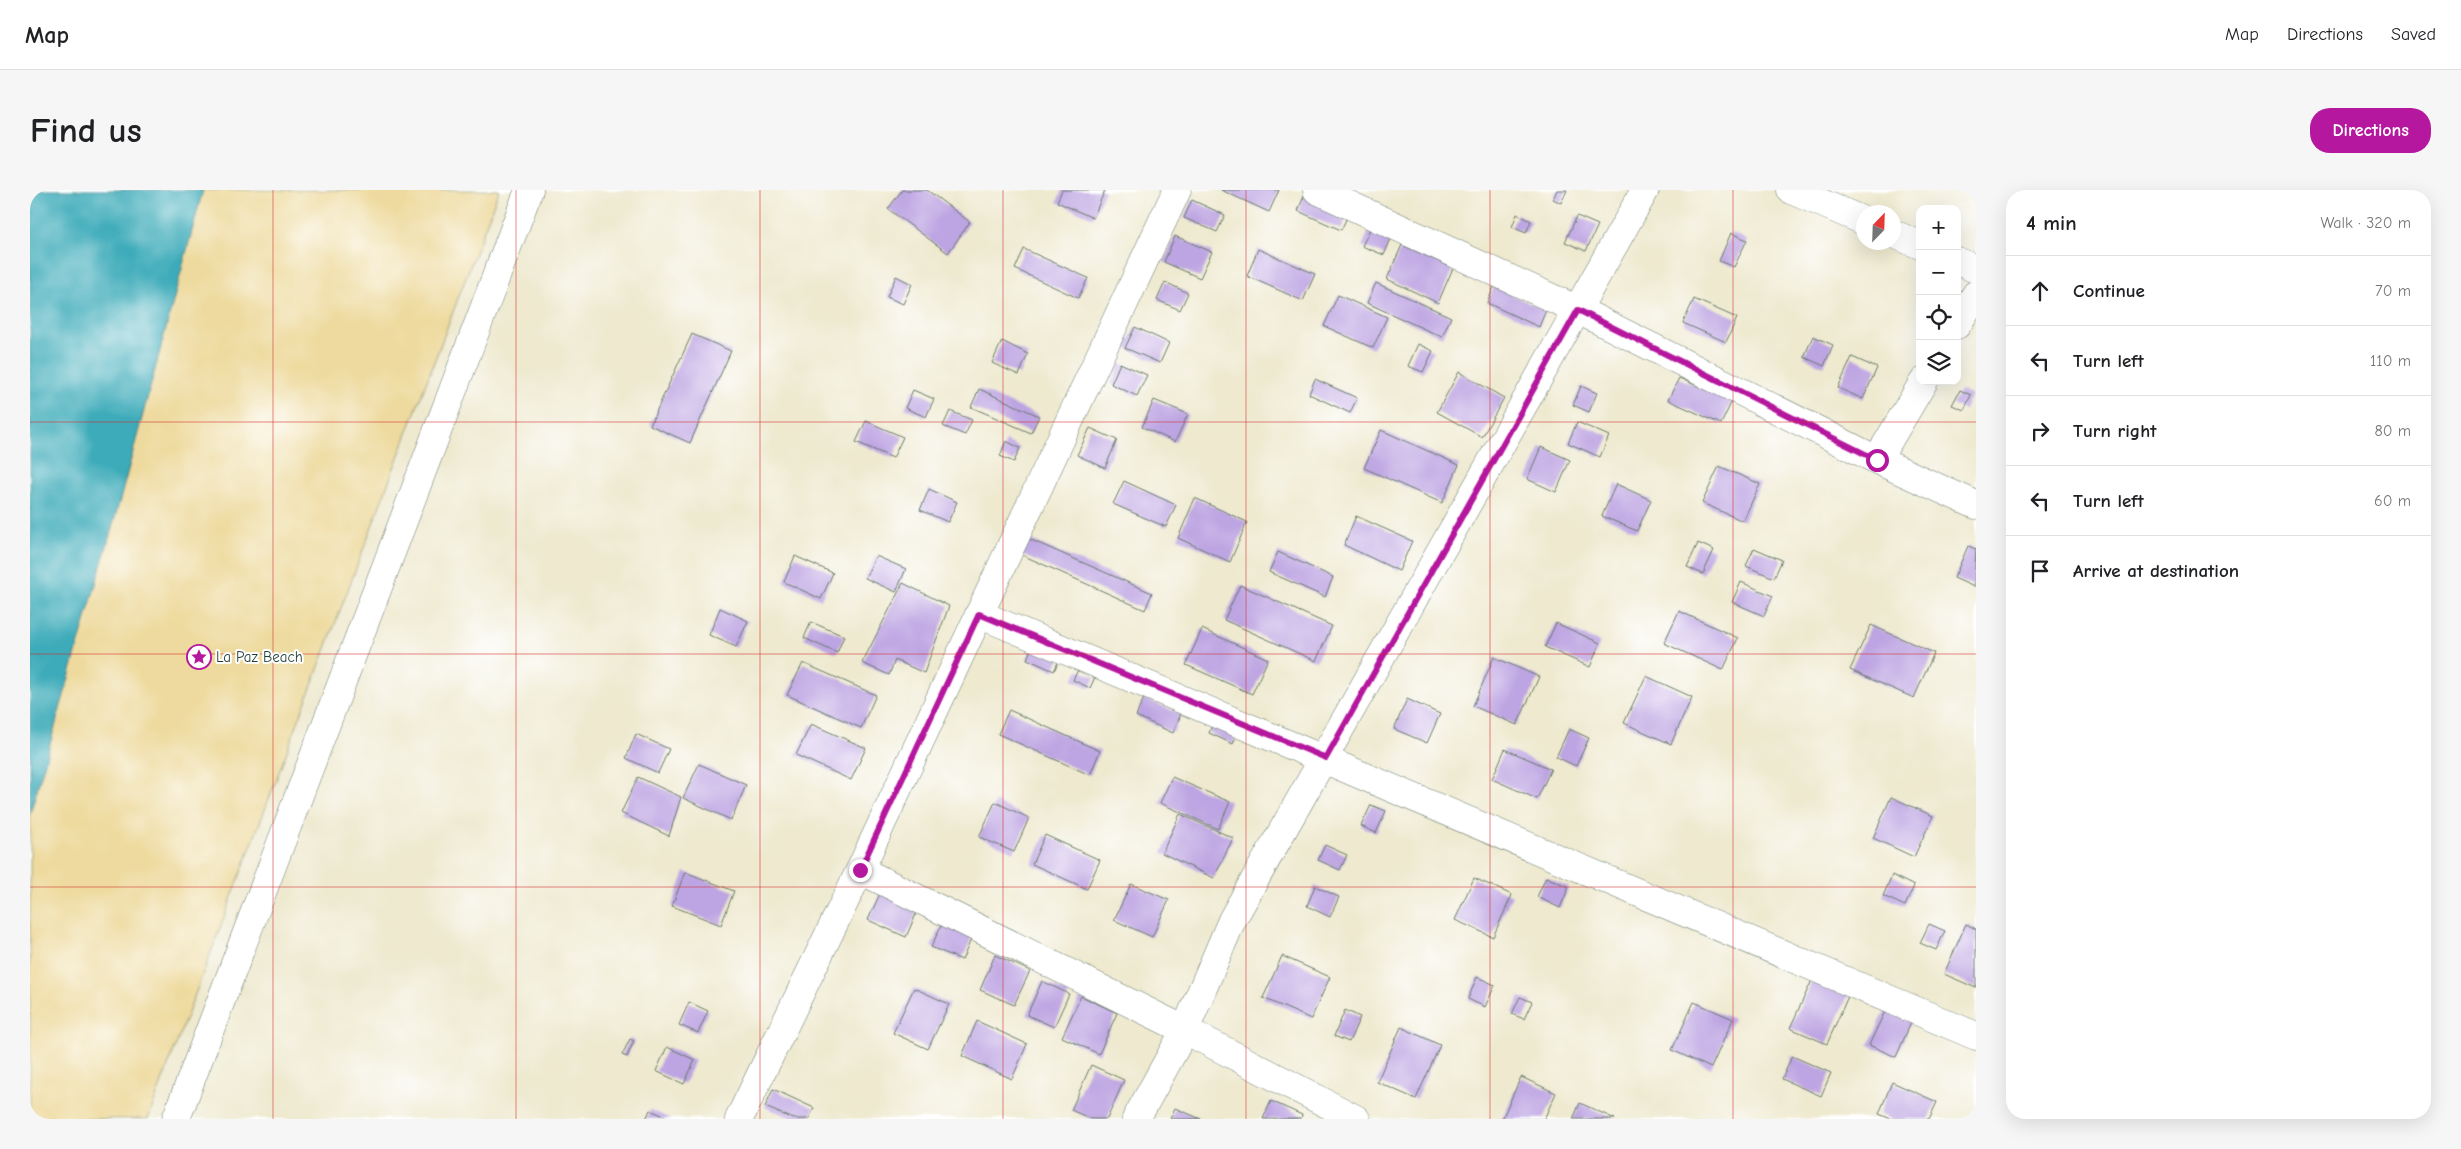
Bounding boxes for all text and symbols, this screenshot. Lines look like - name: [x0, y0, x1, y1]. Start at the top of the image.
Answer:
- text: Map: [25, 21, 69, 49]
- text: Map: [2225, 24, 2259, 45]
- text: Directions: [2287, 24, 2363, 45]
- text: Saved: [2391, 24, 2436, 45]
- button: Directions: [2310, 108, 2431, 153]
- text: Find us: [30, 110, 142, 151]
- north arrow: [1856, 205, 1901, 250]
- map controls: [1916, 205, 1961, 385]
- button: +: [1916, 205, 1961, 250]
- text: 4 min: [2026, 211, 2077, 235]
- text: Walk · 320 m: [2320, 214, 2411, 232]
- button: −: [1916, 250, 1961, 295]
- icon: ahead: [2026, 277, 2054, 305]
- text: Continue: [2073, 280, 2145, 302]
- text: 70 m: [2375, 282, 2411, 300]
- button: locate: [1916, 295, 1961, 340]
- button: layers: [1916, 340, 1961, 385]
- icon: left: [2026, 347, 2054, 375]
- text: Turn left: [2073, 350, 2144, 372]
- text: 110 m: [2370, 352, 2411, 370]
- icon: right: [2026, 417, 2054, 445]
- text: Turn right: [2073, 420, 2157, 442]
- text: 80 m: [2374, 422, 2411, 440]
- route start: [1866, 449, 1889, 472]
- icon: left: [2026, 487, 2054, 515]
- text: Turn left: [2073, 490, 2144, 512]
- text: 60 m: [2374, 492, 2411, 510]
- icon: arrive: [2026, 557, 2054, 585]
- text: Arrive at destination: [2073, 560, 2239, 582]
- place icon: La Paz Beach: [186, 644, 212, 670]
- place label: La Paz Beach: [216, 648, 303, 666]
- route end: [849, 859, 872, 882]

